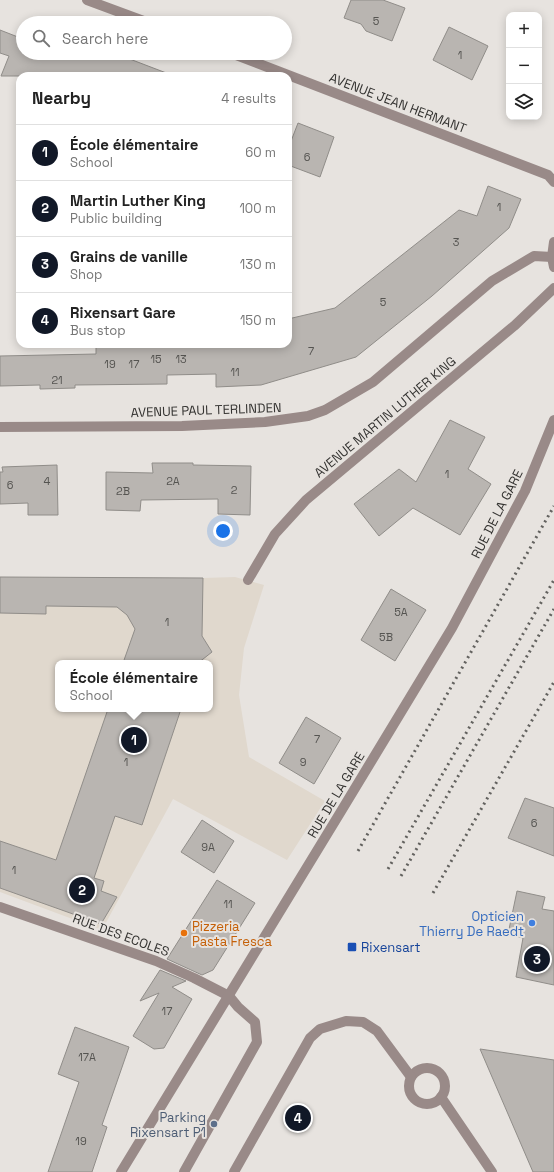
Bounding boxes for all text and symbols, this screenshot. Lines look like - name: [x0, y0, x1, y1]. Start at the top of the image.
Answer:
- map controls: [506, 12, 542, 120]
- button: +: [506, 12, 542, 48]
- house number: 5: [373, 14, 380, 28]
- search box: [16, 16, 292, 60]
- icon: search: [30, 27, 52, 49]
- text: Search here: [62, 29, 148, 48]
- house number: 1: [458, 48, 462, 62]
- button: −: [506, 48, 542, 84]
- street label: AVENUE JEAN HERMANT: [327, 69, 469, 137]
- button: layers: [506, 84, 542, 120]
- text: Nearby: [32, 87, 91, 109]
- text: 4 results: [221, 90, 276, 107]
- text: École élémentaire: [70, 135, 198, 154]
- text: 1: [42, 144, 48, 161]
- text: 60 m: [245, 144, 276, 161]
- house number: 6: [304, 150, 311, 164]
- text: School: [70, 154, 113, 171]
- text: Martin Luther King: [70, 191, 206, 210]
- text: 2: [41, 200, 49, 217]
- text: 100 m: [239, 200, 276, 217]
- house number: 1: [497, 200, 501, 214]
- text: Public building: [70, 210, 162, 227]
- house number: 3: [453, 235, 460, 249]
- text: Grains de vanille: [70, 247, 188, 266]
- text: 3: [41, 256, 49, 273]
- text: 130 m: [240, 256, 276, 273]
- text: Shop: [70, 266, 102, 283]
- house number: 5: [380, 295, 387, 309]
- text: Rixensart Gare: [70, 303, 176, 322]
- text: 4: [41, 312, 49, 329]
- text: 150 m: [240, 312, 276, 329]
- text: Bus stop: [70, 322, 126, 339]
- house number: 7: [308, 344, 314, 358]
- house number: 15: [150, 352, 162, 366]
- house number: 13: [175, 352, 187, 366]
- street label: AVENUE MARTIN LUTHER KING: [311, 353, 459, 481]
- house number: 19: [104, 357, 116, 371]
- house number: 17: [129, 357, 139, 371]
- house number: 11: [230, 365, 240, 379]
- house number: 21: [51, 373, 63, 387]
- street label: AVENUE PAUL TERLINDEN: [130, 399, 282, 421]
- house number: 1: [445, 467, 449, 481]
- street label: RUE DE LA GARE: [467, 467, 527, 561]
- house number: 4: [44, 474, 51, 488]
- house number: 2A: [166, 474, 180, 488]
- house number: 6: [7, 478, 14, 492]
- house number: 2: [231, 483, 238, 497]
- house number: 2B: [116, 484, 130, 498]
- your location: [213, 521, 233, 541]
- house number: 5A: [394, 605, 408, 619]
- house number: 1: [165, 615, 169, 629]
- house number: 5B: [379, 630, 393, 644]
- popup: [55, 660, 213, 712]
- text: École élémentaire: [70, 668, 198, 687]
- text: School: [70, 687, 113, 704]
- pin: 1: [121, 725, 147, 755]
- house number: 7: [314, 732, 320, 746]
- street label: RUE DE LA GARE: [304, 749, 368, 841]
- house number: 1: [124, 755, 128, 769]
- house number: 9: [300, 755, 307, 769]
- house number: 6: [531, 816, 538, 830]
- house number: 9A: [201, 840, 215, 854]
- house number: 1: [12, 863, 16, 877]
- pin: 2: [69, 875, 95, 905]
- house number: 11: [223, 897, 233, 911]
- place label: Opticien Thierry De Raedt: [419, 908, 524, 940]
- street label: RUE DES ECOLES: [70, 910, 172, 960]
- place label: Pizzeria Pasta Fresca: [192, 918, 273, 950]
- marker: Opticien Thierry De Raedt: [527, 918, 537, 928]
- marker: Pizzeria Pasta Fresca: [179, 928, 189, 938]
- place label: Rixensart: [361, 939, 421, 956]
- marker: Rixensart: [346, 941, 358, 953]
- pin: 3: [524, 944, 550, 974]
- house number: 17: [162, 1004, 172, 1018]
- house number: 17A: [78, 1050, 96, 1064]
- pin: 4: [285, 1103, 311, 1133]
- place label: Parking Rixensart P1: [130, 1109, 206, 1141]
- marker: Parking Rixensart P1: [209, 1119, 219, 1129]
- house number: 19: [75, 1134, 87, 1148]

